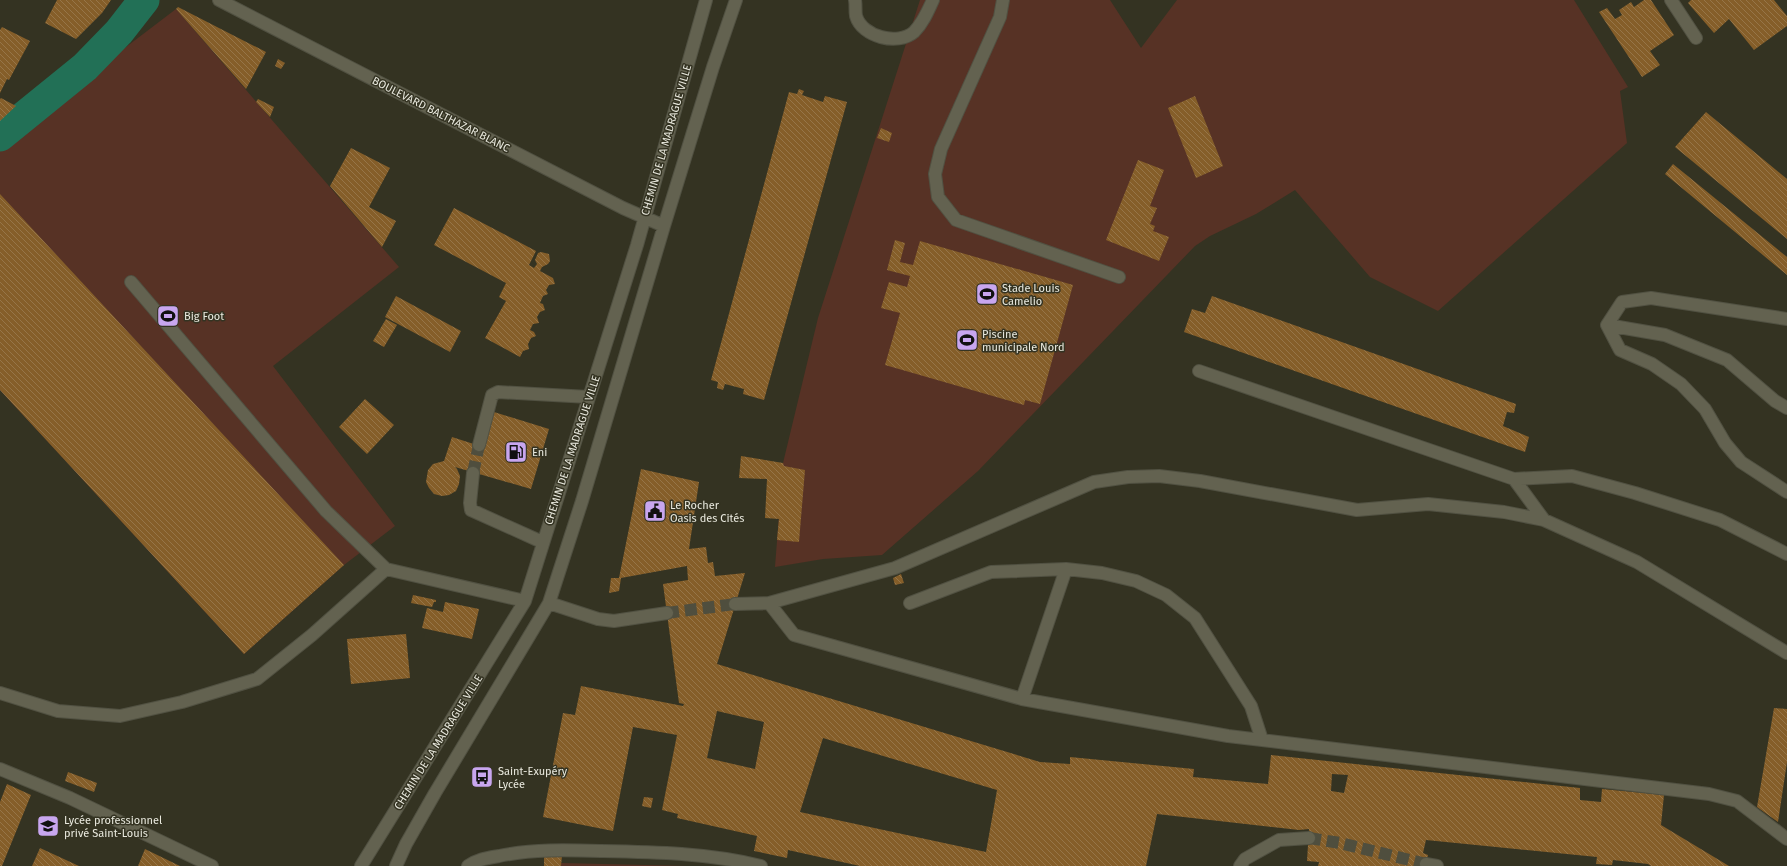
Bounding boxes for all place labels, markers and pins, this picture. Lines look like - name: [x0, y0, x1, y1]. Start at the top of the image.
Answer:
- sports icon: Stade Louis Camelio: [974, 281, 1000, 307]
- place label: Stade Louis Camelio: [1002, 282, 1060, 308]
- sports icon: Big Foot: [155, 303, 181, 329]
- place label: Big Foot: [184, 310, 224, 323]
- sports icon: Piscine municipale Nord: [954, 327, 980, 353]
- place label: Piscine municipale Nord: [982, 328, 1065, 354]
- fuel station icon: Eni: [503, 439, 529, 465]
- place label: Eni: [532, 446, 547, 459]
- public building icon: Le Rocher Oasis des Cités: [642, 498, 668, 524]
- place label: Le Rocher Oasis des Cités: [670, 499, 745, 525]
- bus stop icon: Saint-Exupéry Lycée: [469, 764, 495, 790]
- place label: Saint-Exupéry Lycée: [498, 765, 568, 791]
- school or university icon: Lycée professionnel privé Saint-Louis: [35, 813, 61, 839]
- place label: Lycée professionnel privé Saint-Louis: [64, 814, 162, 840]

